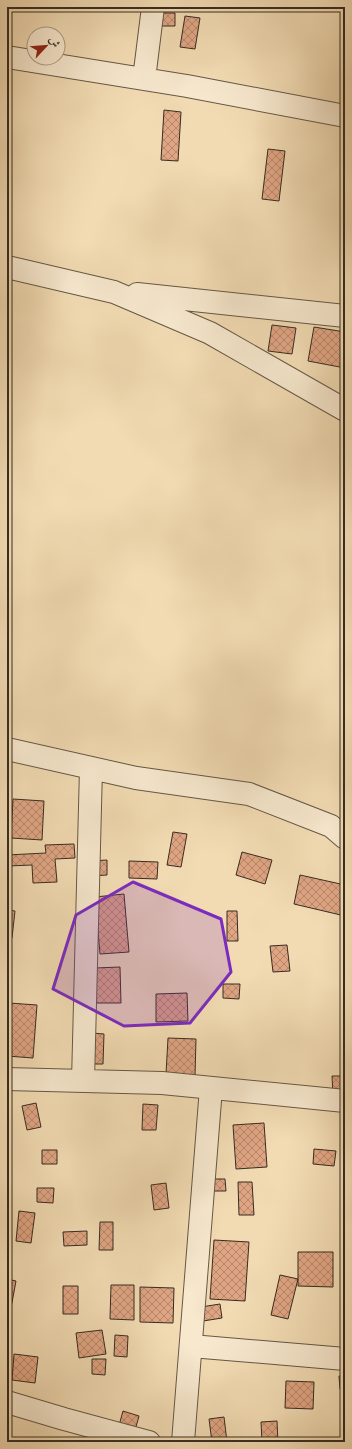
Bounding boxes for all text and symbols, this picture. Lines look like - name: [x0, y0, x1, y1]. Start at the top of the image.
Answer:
- north arrow: [26, 26, 66, 66]
- text: ش: [45, 34, 63, 50]

